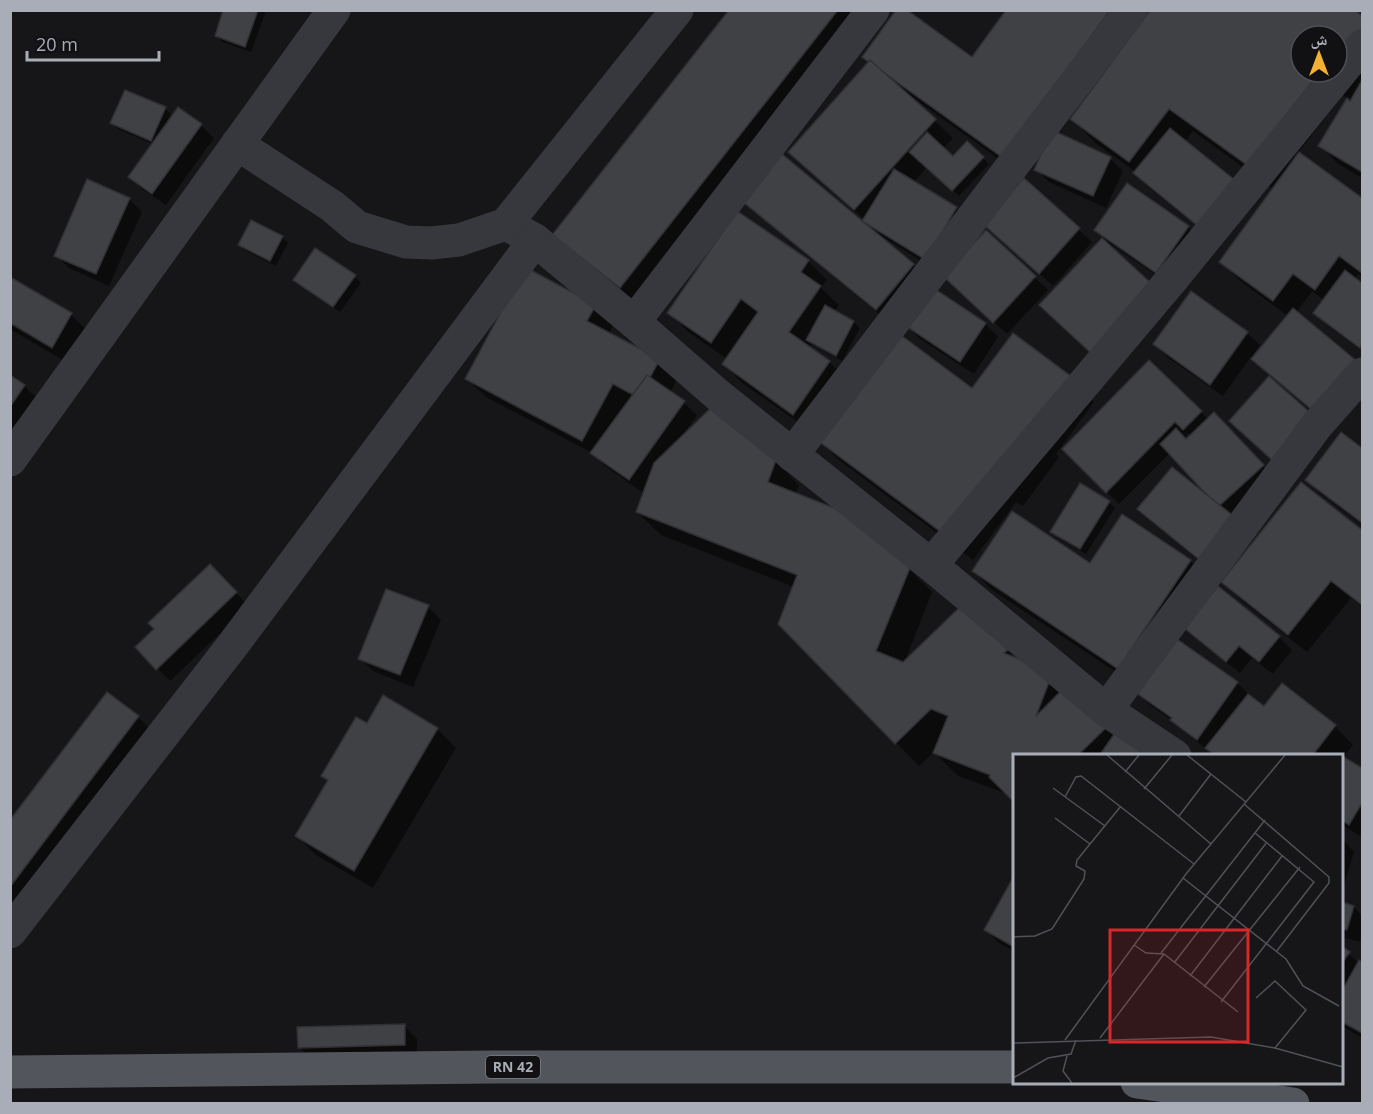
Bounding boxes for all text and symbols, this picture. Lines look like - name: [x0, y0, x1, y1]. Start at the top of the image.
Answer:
- scale bar: [27, 24, 159, 62]
- north arrow: [1289, 24, 1349, 84]
- text: ش: [1311, 28, 1328, 50]
- text: 20 m: [36, 32, 78, 56]
- inset map: [1013, 754, 1343, 1084]
- road number: RN 42: [486, 1056, 540, 1078]

